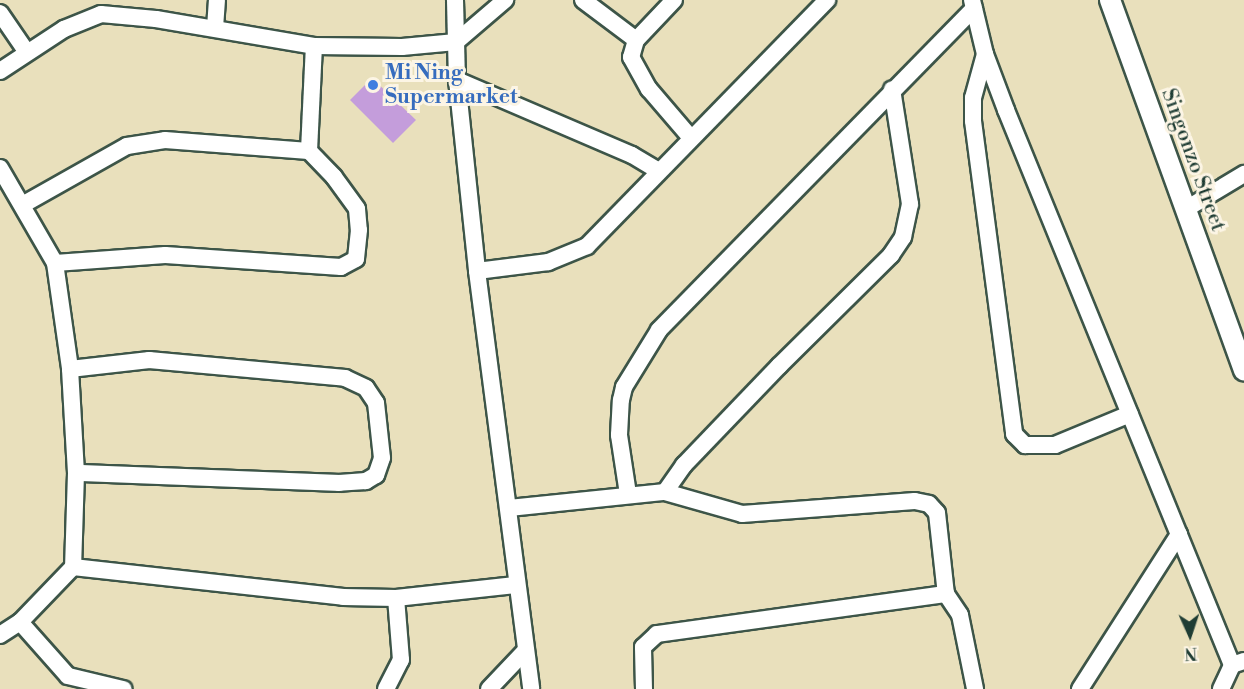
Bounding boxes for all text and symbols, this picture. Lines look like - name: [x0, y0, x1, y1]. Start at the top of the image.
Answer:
- place label: Mi Ning Supermarket: [385, 60, 517, 110]
- marker: Mi Ning Supermarket: [366, 78, 380, 92]
- street label: Singonzo Street: [1156, 85, 1230, 235]
- north arrow: [1160, 605, 1220, 665]
- text: N: [1184, 643, 1198, 663]

